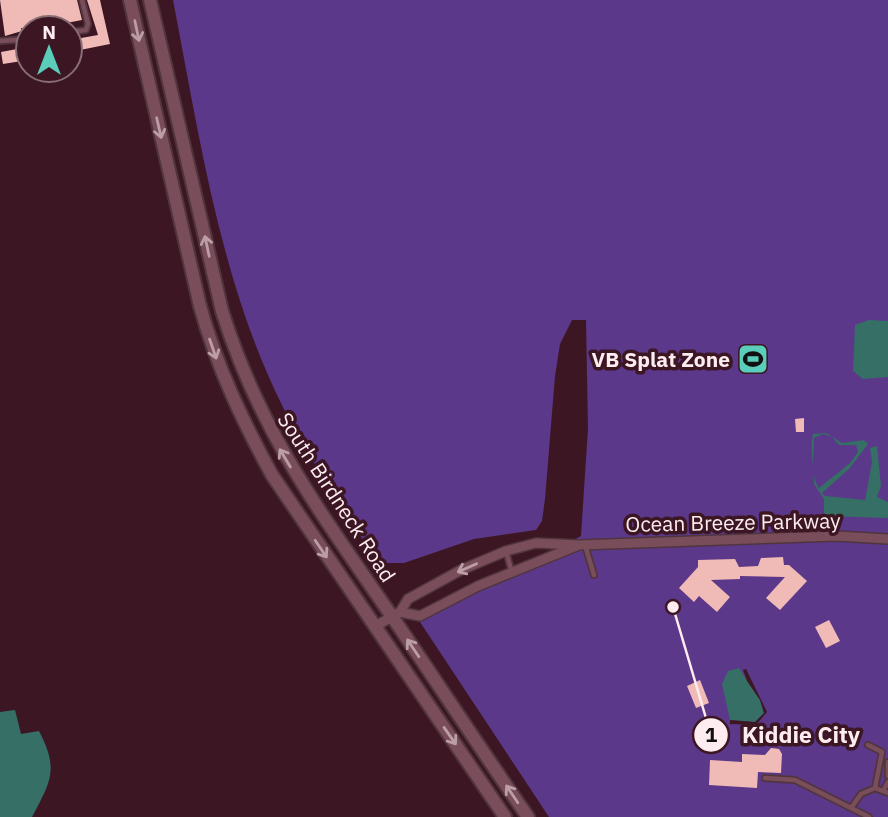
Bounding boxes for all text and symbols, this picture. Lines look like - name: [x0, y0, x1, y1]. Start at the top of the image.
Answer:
- north arrow: [14, 14, 84, 84]
- one-way arrow: [131, 19, 144, 42]
- text: N: [42, 20, 56, 44]
- one-way arrow: [153, 116, 166, 139]
- one-way arrow: [199, 235, 213, 258]
- one-way arrow: [208, 338, 220, 360]
- sports icon: VB Splat Zone: [736, 342, 770, 376]
- place label: VB Splat Zone: [592, 345, 730, 373]
- street label: South Birdneck Road: [272, 407, 402, 587]
- one-way arrow: [278, 449, 292, 469]
- street label: Ocean Breeze Parkway: [625, 506, 841, 538]
- one-way arrow: [314, 538, 328, 558]
- one-way arrow: [457, 562, 478, 575]
- one-way arrow: [406, 639, 420, 658]
- callout: Kiddie City: [693, 713, 874, 757]
- text: Kiddie City: [742, 719, 861, 749]
- text: 1: [705, 720, 718, 748]
- one-way arrow: [442, 726, 457, 745]
- one-way arrow: [505, 785, 519, 804]

